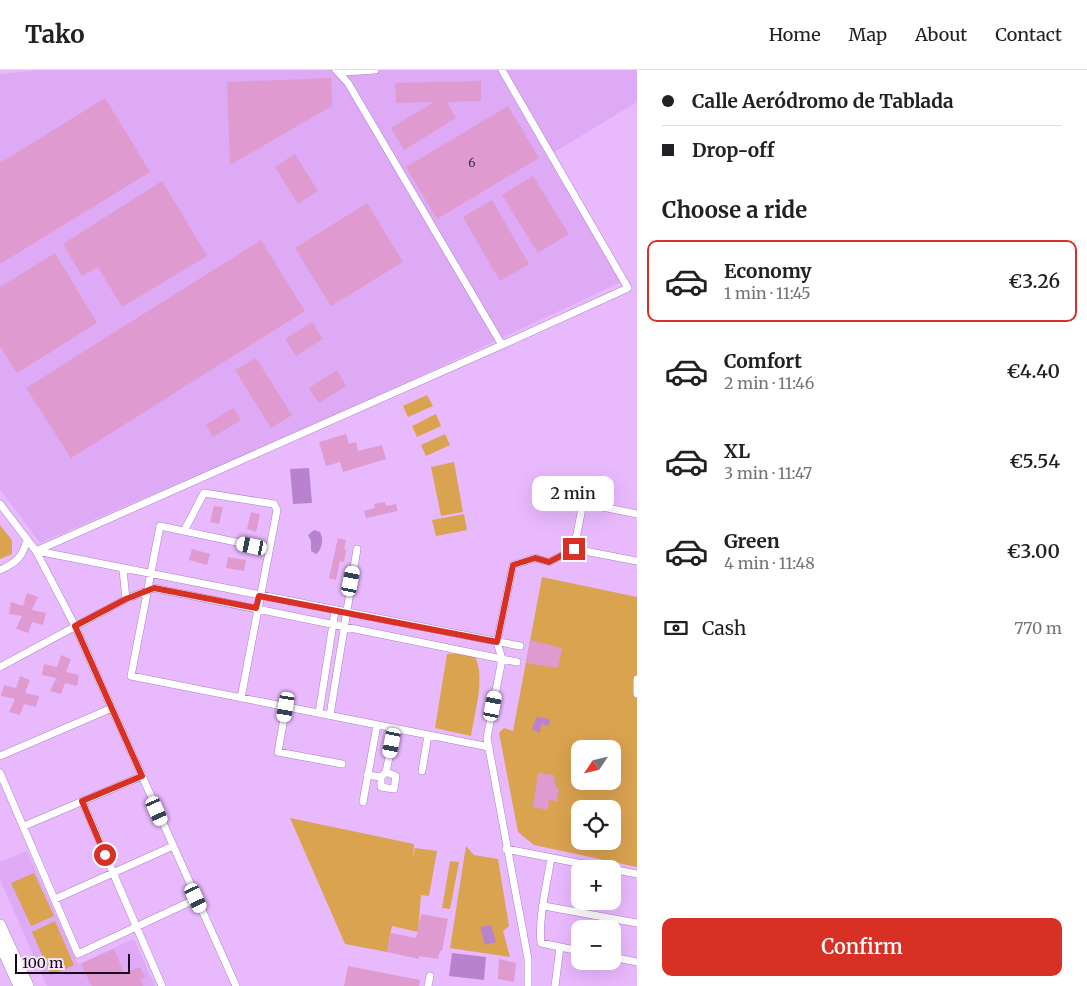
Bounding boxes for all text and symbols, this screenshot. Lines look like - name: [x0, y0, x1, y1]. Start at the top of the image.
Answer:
- text: Tako: [25, 19, 85, 50]
- text: Home: [769, 23, 821, 46]
- text: Map: [849, 23, 887, 46]
- text: About: [915, 23, 967, 46]
- text: Contact: [995, 23, 1062, 46]
- text: Calle Aeródromo de Tablada: [692, 89, 954, 113]
- text: Drop-off: [692, 138, 774, 162]
- house number: 6: [468, 155, 476, 170]
- text: Choose a ride: [662, 196, 807, 224]
- icon: car: [664, 259, 709, 304]
- text: Economy: [724, 259, 812, 283]
- text: €3.26: [1008, 269, 1060, 293]
- text: 1 min · 11:45: [724, 283, 811, 303]
- icon: car: [664, 349, 709, 394]
- text: Comfort: [724, 349, 802, 373]
- text: €4.40: [1006, 359, 1060, 383]
- text: 2 min · 11:46: [724, 373, 815, 393]
- icon: car: [664, 439, 709, 484]
- text: XL: [724, 439, 750, 463]
- text: €5.54: [1009, 449, 1060, 473]
- text: 3 min · 11:47: [724, 463, 812, 483]
- callout: 2 min: [533, 476, 615, 512]
- text: 2 min: [550, 483, 596, 503]
- icon: car: [664, 529, 709, 574]
- text: Green: [724, 529, 780, 553]
- car: [235, 536, 268, 556]
- route end: [563, 538, 585, 560]
- text: €3.00: [1007, 539, 1060, 563]
- text: 4 min · 11:48: [724, 553, 815, 573]
- car: [340, 565, 361, 597]
- icon: cash: [662, 614, 690, 642]
- text: Cash: [702, 616, 746, 640]
- text: 770 m: [1014, 618, 1062, 638]
- car: [482, 690, 503, 722]
- car: [276, 691, 295, 723]
- car: [381, 727, 402, 759]
- north arrow: [571, 740, 621, 790]
- map controls: [571, 740, 621, 970]
- car: [144, 794, 169, 828]
- button: locate: [571, 800, 621, 850]
- route start: [94, 844, 116, 866]
- button: +: [571, 860, 621, 910]
- car: [182, 881, 209, 915]
- button: Confirm: [662, 918, 1062, 976]
- button: −: [571, 920, 621, 970]
- scale bar: [15, 951, 130, 974]
- text: 100 m: [22, 954, 63, 972]

